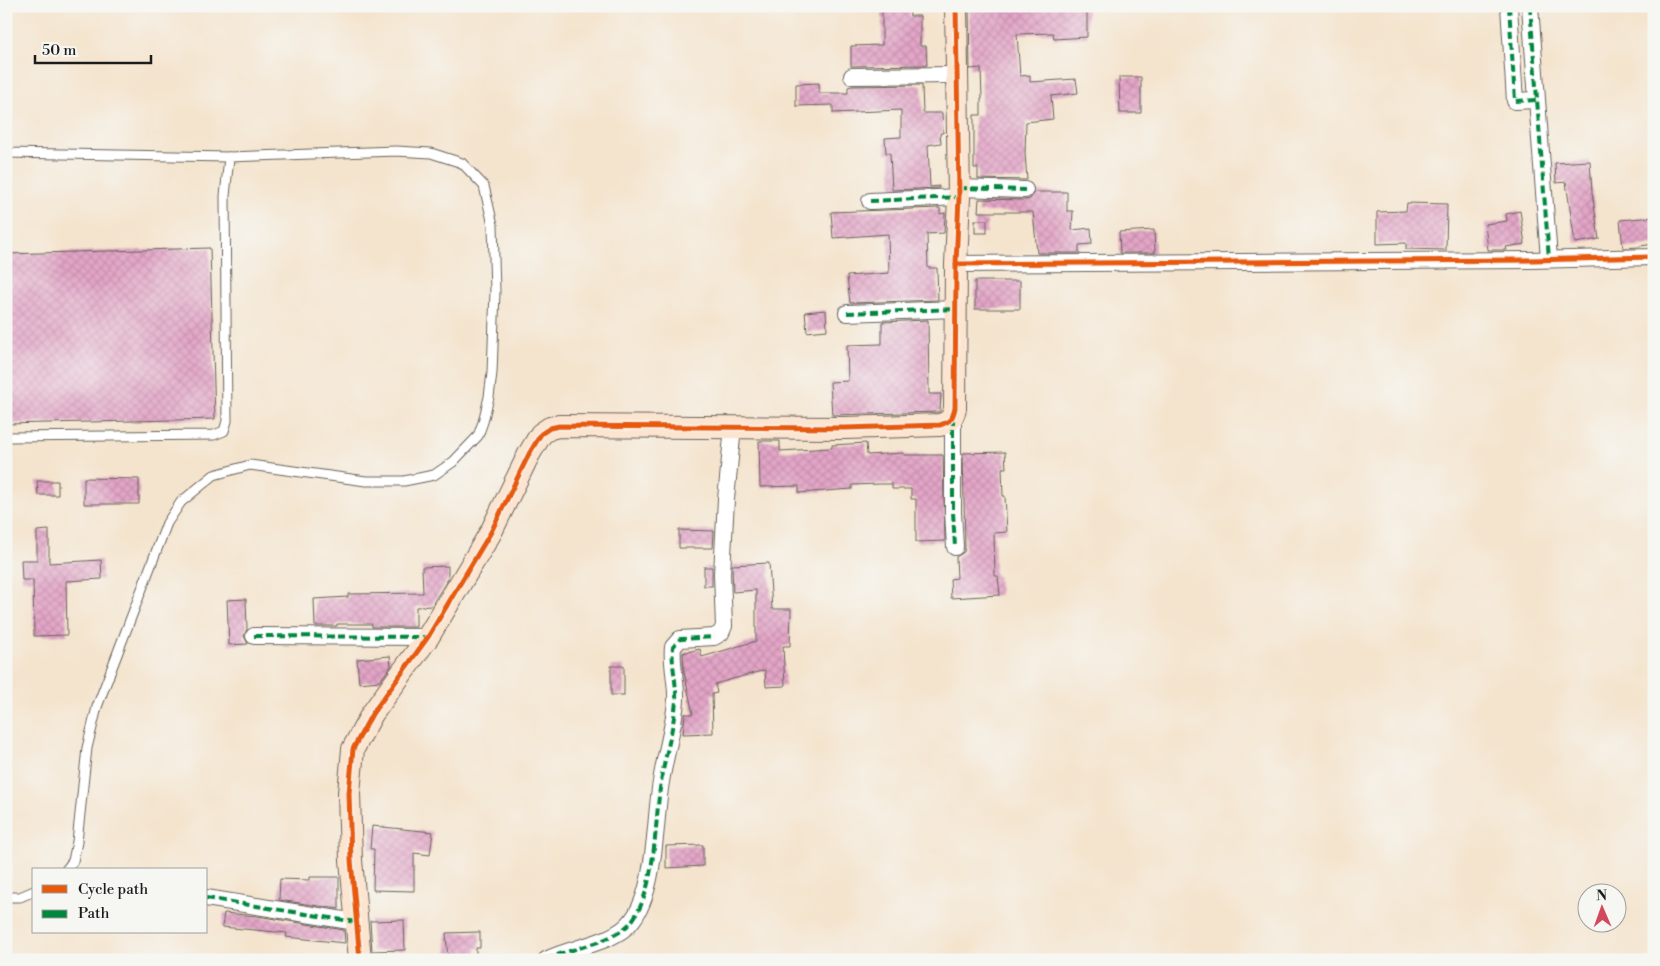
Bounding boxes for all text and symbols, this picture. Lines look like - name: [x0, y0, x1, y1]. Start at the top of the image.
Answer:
- scale bar: [35, 32, 151, 64]
- text: 50 m: [42, 41, 76, 60]
- legend: [32, 868, 208, 934]
- text: Cycle path: [78, 880, 148, 899]
- north arrow: [1578, 884, 1628, 934]
- text: N: [1596, 887, 1607, 905]
- text: Path: [78, 904, 110, 923]

